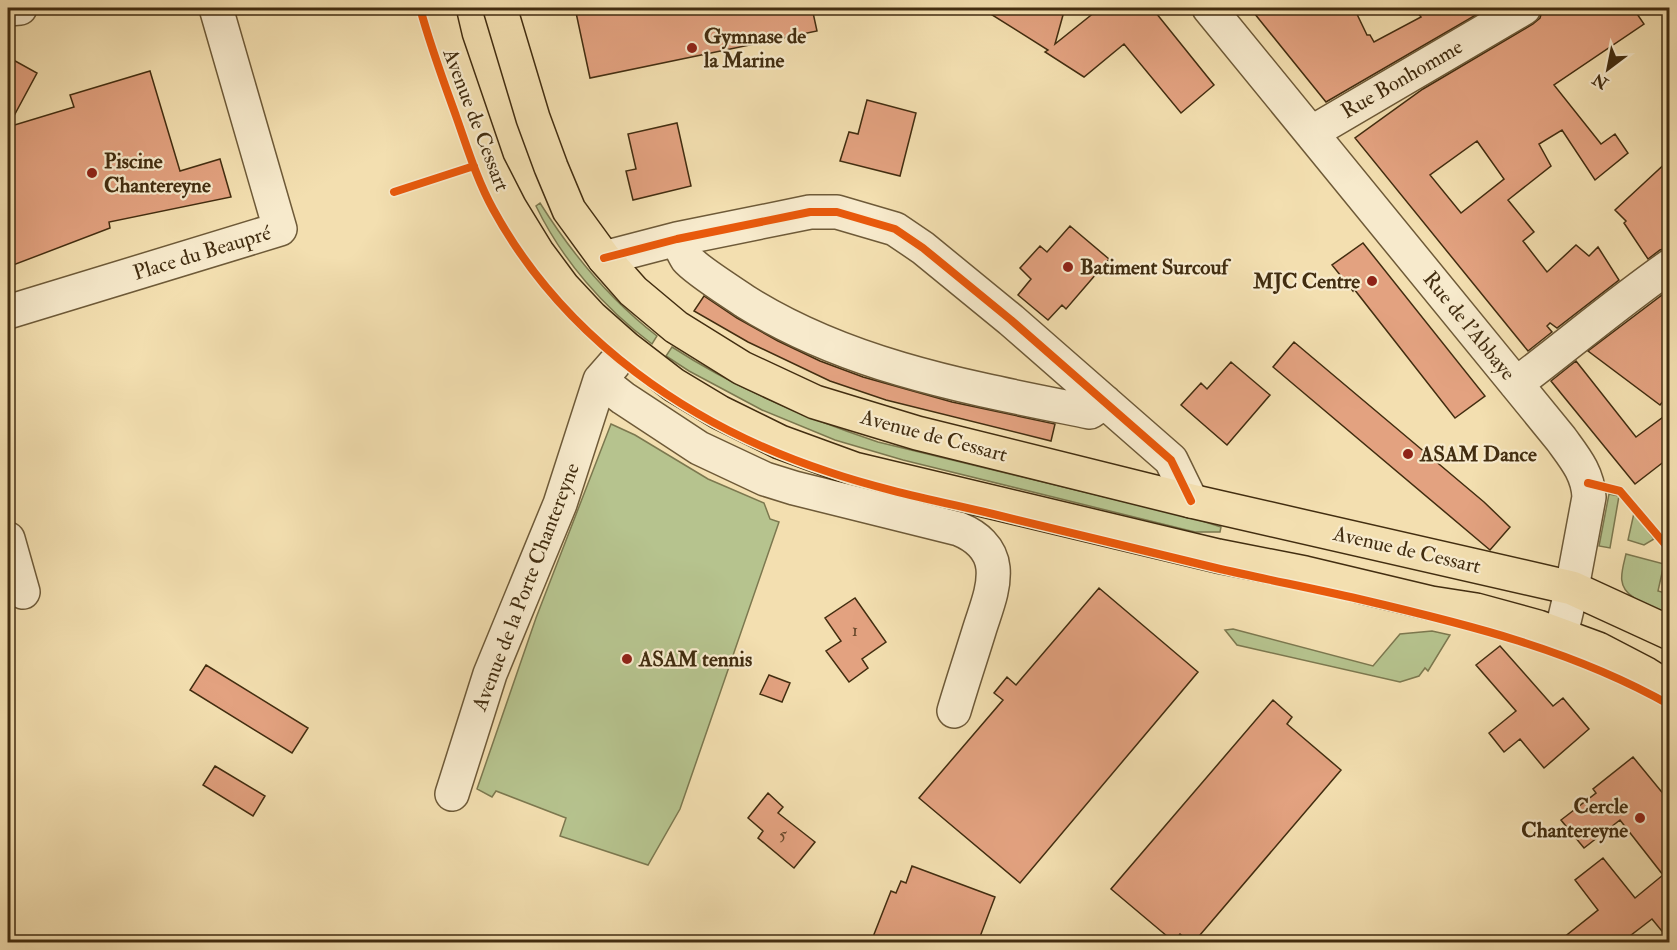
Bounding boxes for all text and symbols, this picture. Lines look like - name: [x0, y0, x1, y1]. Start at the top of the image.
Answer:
- place label: Gymnase de la Marine: [703, 23, 806, 74]
- street label: Rue Bonhomme: [1336, 33, 1468, 125]
- north arrow: [1578, 39, 1638, 99]
- marker: Gymnase de la Marine: [685, 41, 699, 55]
- street label: Avenue de Cessart: [436, 44, 516, 195]
- text: N: [1589, 68, 1613, 94]
- place label: Piscine Chantereyne: [104, 148, 211, 199]
- marker: Piscine Chantereyne: [85, 166, 99, 180]
- street label: Place du Beaupré: [130, 219, 274, 287]
- place label: Batiment Surcouf: [1080, 254, 1231, 281]
- marker: Batiment Surcouf: [1061, 260, 1075, 274]
- street label: Rue de l'Abbaye: [1417, 266, 1521, 386]
- place label: MJC Centre: [1252, 268, 1360, 295]
- marker: MJC Centre: [1365, 274, 1379, 288]
- street label: Avenue de Cessart: [857, 403, 1010, 469]
- place label: ASAM Dance: [1419, 441, 1537, 468]
- marker: ASAM Dance: [1401, 447, 1415, 461]
- street label: Avenue de la Porte Chantereyne: [466, 459, 586, 716]
- street label: Avenue de Cessart: [1330, 520, 1484, 580]
- house number: 1: [852, 619, 858, 642]
- place label: ASAM tennis: [638, 646, 752, 673]
- marker: ASAM tennis: [620, 652, 634, 666]
- place label: Cercle Chantereyne: [1521, 793, 1628, 844]
- marker: Cercle Chantereyne: [1633, 811, 1647, 825]
- house number: 5: [779, 823, 787, 846]

